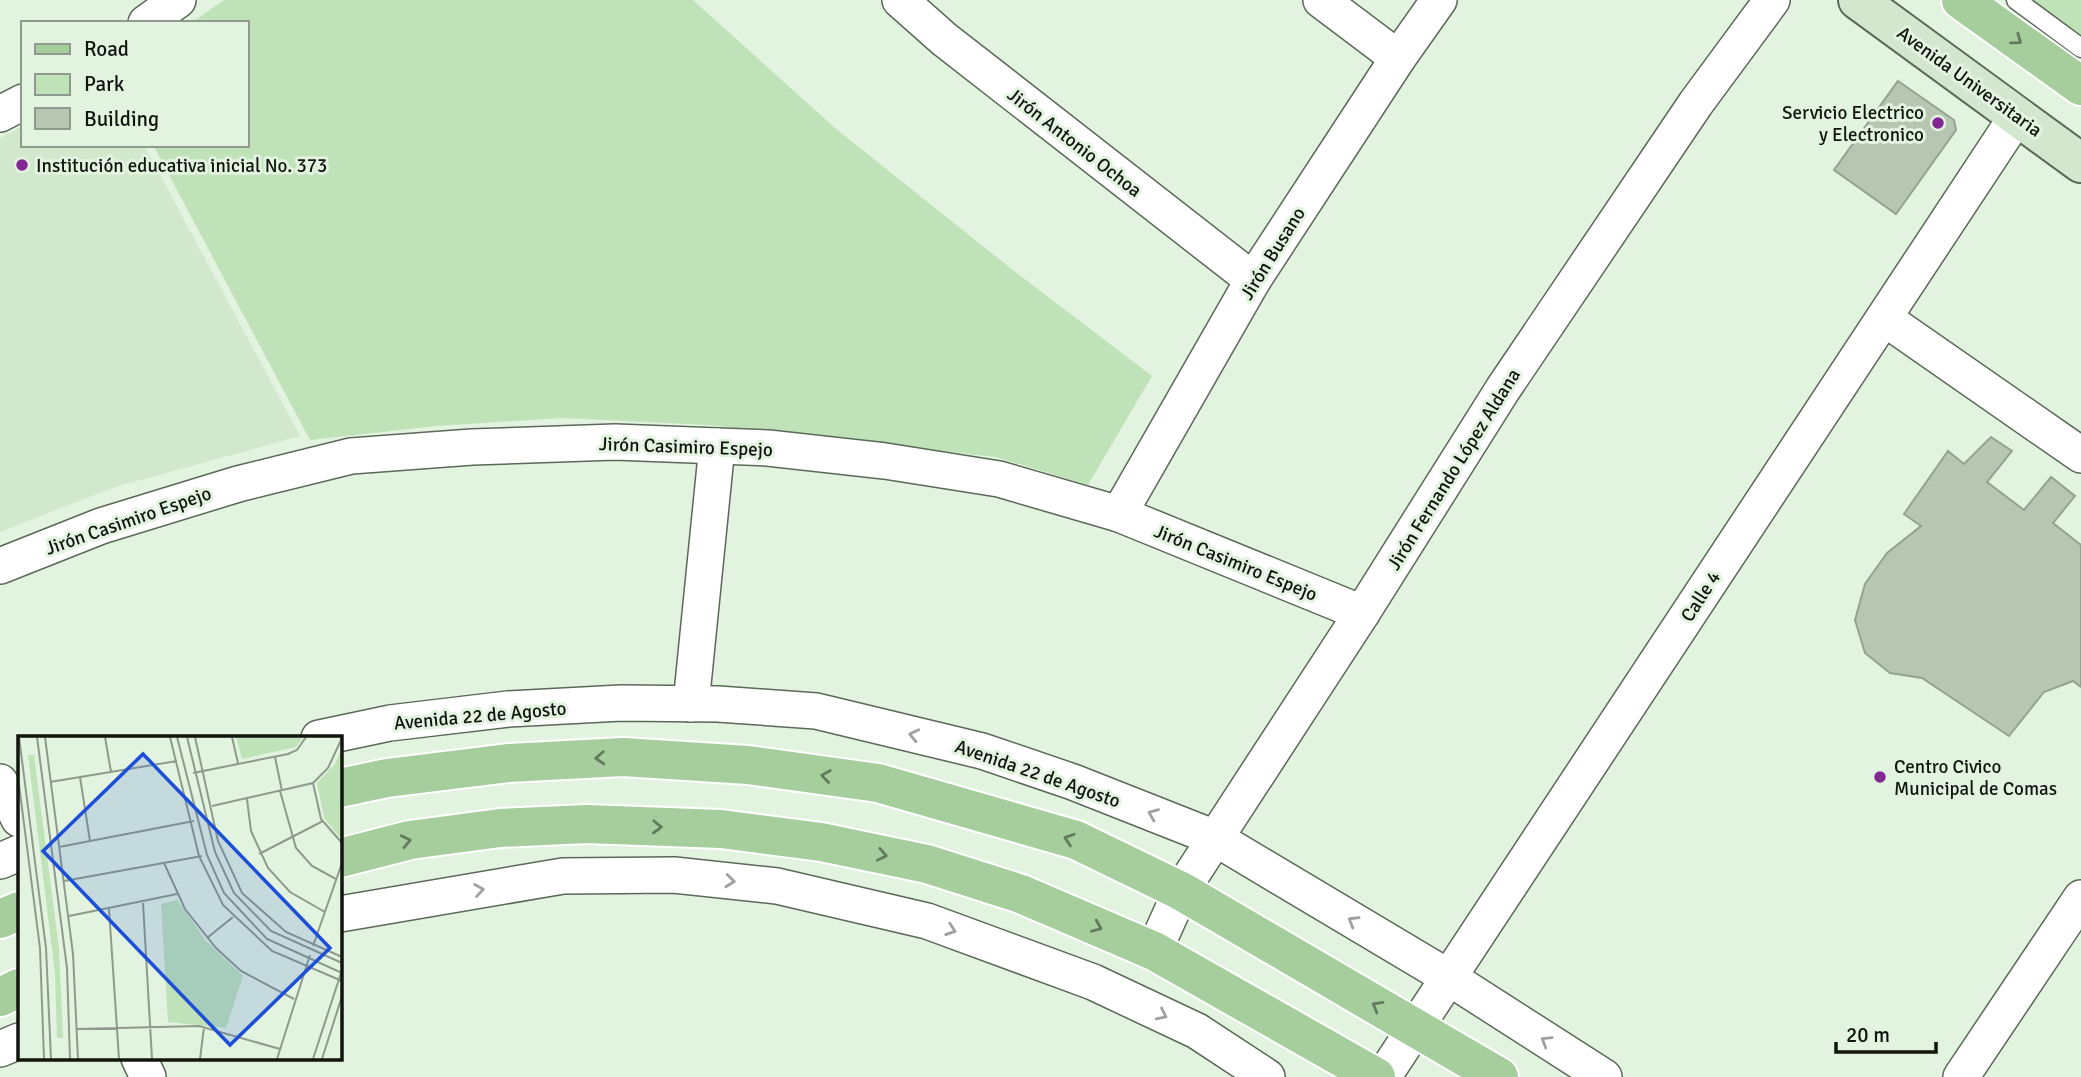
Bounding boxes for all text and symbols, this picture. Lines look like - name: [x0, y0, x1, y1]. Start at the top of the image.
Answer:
- legend: [21, 21, 248, 147]
- street label: Avenida Universitaria: [1892, 21, 2047, 142]
- one-way arrow: [2009, 32, 2022, 44]
- text: Road: [84, 36, 129, 62]
- text: Park: [84, 71, 125, 97]
- street label: Jirón Antonio Ochoa: [1002, 83, 1146, 203]
- place label: Servicio Electrico y Electronico: [1782, 101, 1924, 147]
- text: Building: [84, 106, 159, 132]
- marker: Servicio Electrico y Electronico: [1930, 115, 1946, 131]
- place label: Institución educativa inicial No. 373: [36, 154, 327, 178]
- marker: Institución educativa inicial No. 373: [14, 157, 30, 173]
- street label: Jirón Busano: [1235, 203, 1311, 304]
- street label: Jirón Fernando López Aldana: [1382, 364, 1526, 575]
- street label: Jirón Casimiro Espejo: [599, 432, 773, 462]
- street label: Jirón Casimiro Espejo: [42, 481, 215, 561]
- street label: Jirón Casimiro Espejo: [1150, 519, 1321, 607]
- street label: Calle 4: [1676, 567, 1726, 626]
- street label: Avenida 22 de Agosto: [393, 696, 567, 735]
- one-way arrow: [908, 729, 920, 743]
- street label: Avenida 22 de Agosto: [952, 734, 1124, 814]
- inset map: [18, 736, 341, 1060]
- one-way arrow: [594, 751, 605, 766]
- place label: Centro Civico Municipal de Comas: [1894, 755, 2057, 801]
- one-way arrow: [820, 768, 832, 783]
- marker: Centro Civico Municipal de Comas: [1872, 769, 1888, 785]
- one-way arrow: [1148, 809, 1160, 823]
- one-way arrow: [651, 819, 662, 834]
- one-way arrow: [1064, 833, 1076, 847]
- one-way arrow: [400, 835, 412, 850]
- one-way arrow: [876, 846, 888, 861]
- one-way arrow: [724, 873, 735, 888]
- one-way arrow: [473, 883, 485, 898]
- one-way arrow: [1348, 916, 1361, 929]
- one-way arrow: [1090, 918, 1102, 932]
- one-way arrow: [945, 922, 957, 936]
- one-way arrow: [1371, 1001, 1384, 1014]
- one-way arrow: [1155, 1006, 1167, 1020]
- scale bar: [1836, 1010, 1936, 1054]
- text: 20 m: [1846, 1022, 1890, 1048]
- one-way arrow: [1541, 1037, 1554, 1050]

